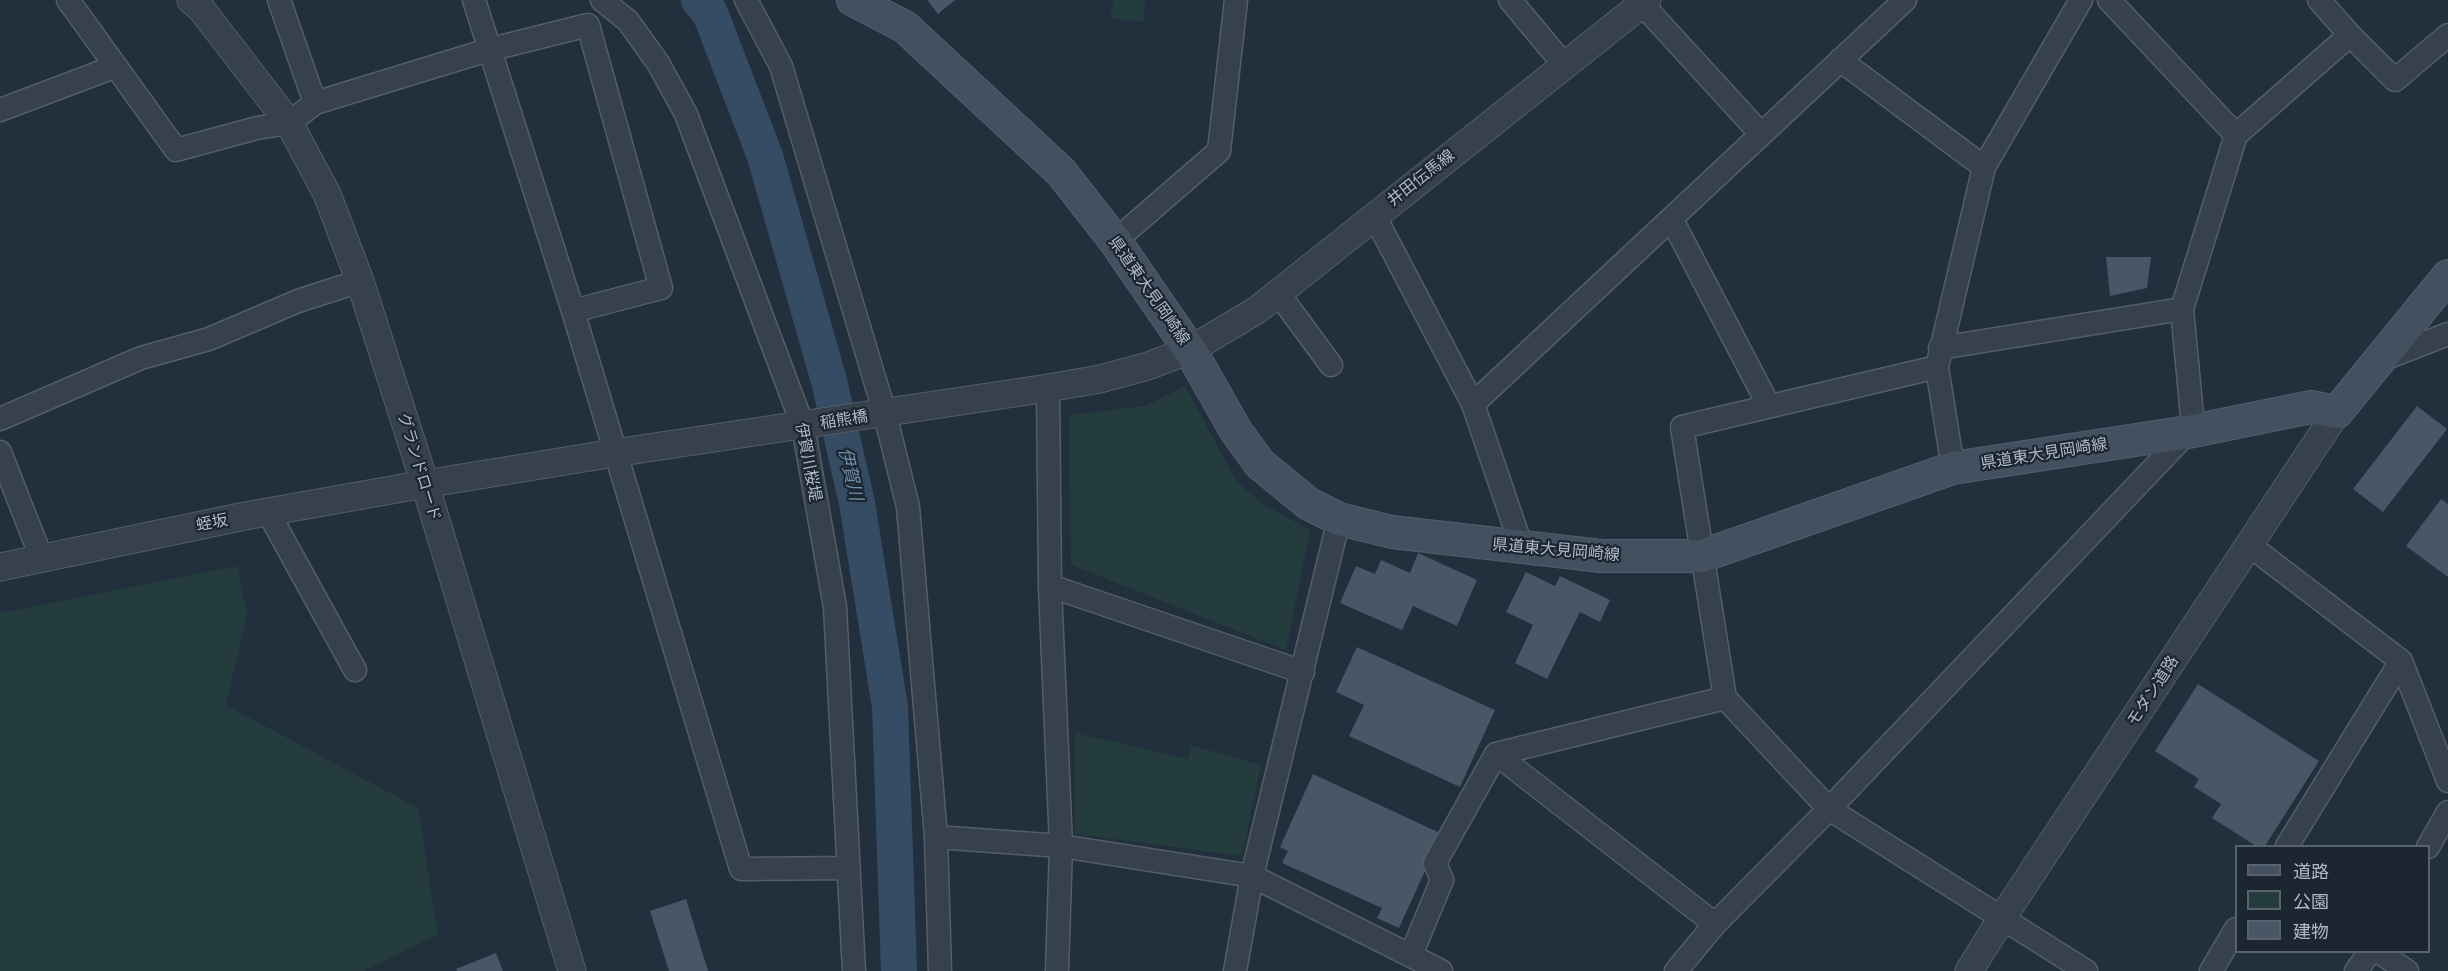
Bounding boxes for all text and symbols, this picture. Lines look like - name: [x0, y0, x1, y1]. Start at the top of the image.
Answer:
- street label: 井田伝馬線: [1384, 146, 1458, 210]
- street label: 県道東大見岡崎線: [1104, 233, 1194, 349]
- street label: 稲熊橋: [819, 407, 869, 433]
- street label: グランドロード: [393, 411, 445, 523]
- street label: 伊賀川桜堤: [791, 421, 825, 503]
- street label: 県道東大見岡崎線: [1979, 435, 2109, 473]
- water label: 伊賀川: [833, 445, 867, 503]
- street label: 蛭坂: [194, 511, 230, 535]
- street label: 県道東大見岡崎線: [1491, 535, 1621, 565]
- street label: モダン道路: [2123, 652, 2183, 730]
- legend: [2235, 845, 2430, 953]
- text: 道路: [2293, 860, 2329, 883]
- text: 公園: [2293, 890, 2329, 913]
- text: 建物: [2293, 920, 2329, 943]

